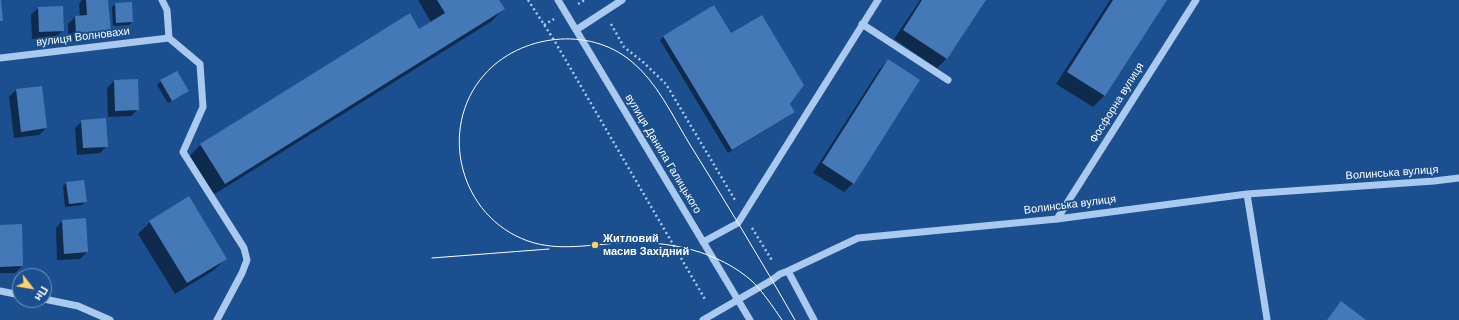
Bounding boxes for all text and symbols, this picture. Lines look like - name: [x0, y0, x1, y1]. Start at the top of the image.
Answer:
- street label: вулиця Волновахи: [36, 25, 130, 49]
- street label: Фосфорна вулиця: [1087, 60, 1147, 146]
- street label: вулиця Данила Галицького: [622, 92, 704, 216]
- street label: Волинська вулиця: [1345, 163, 1439, 183]
- street label: Волинська вулиця: [1023, 193, 1117, 217]
- place label: Житловий масив Західний: [603, 232, 689, 258]
- marker: Житловий масив Західний: [590, 240, 600, 250]
- north arrow: [12, 268, 52, 308]
- text: Пн: [33, 284, 50, 303]

